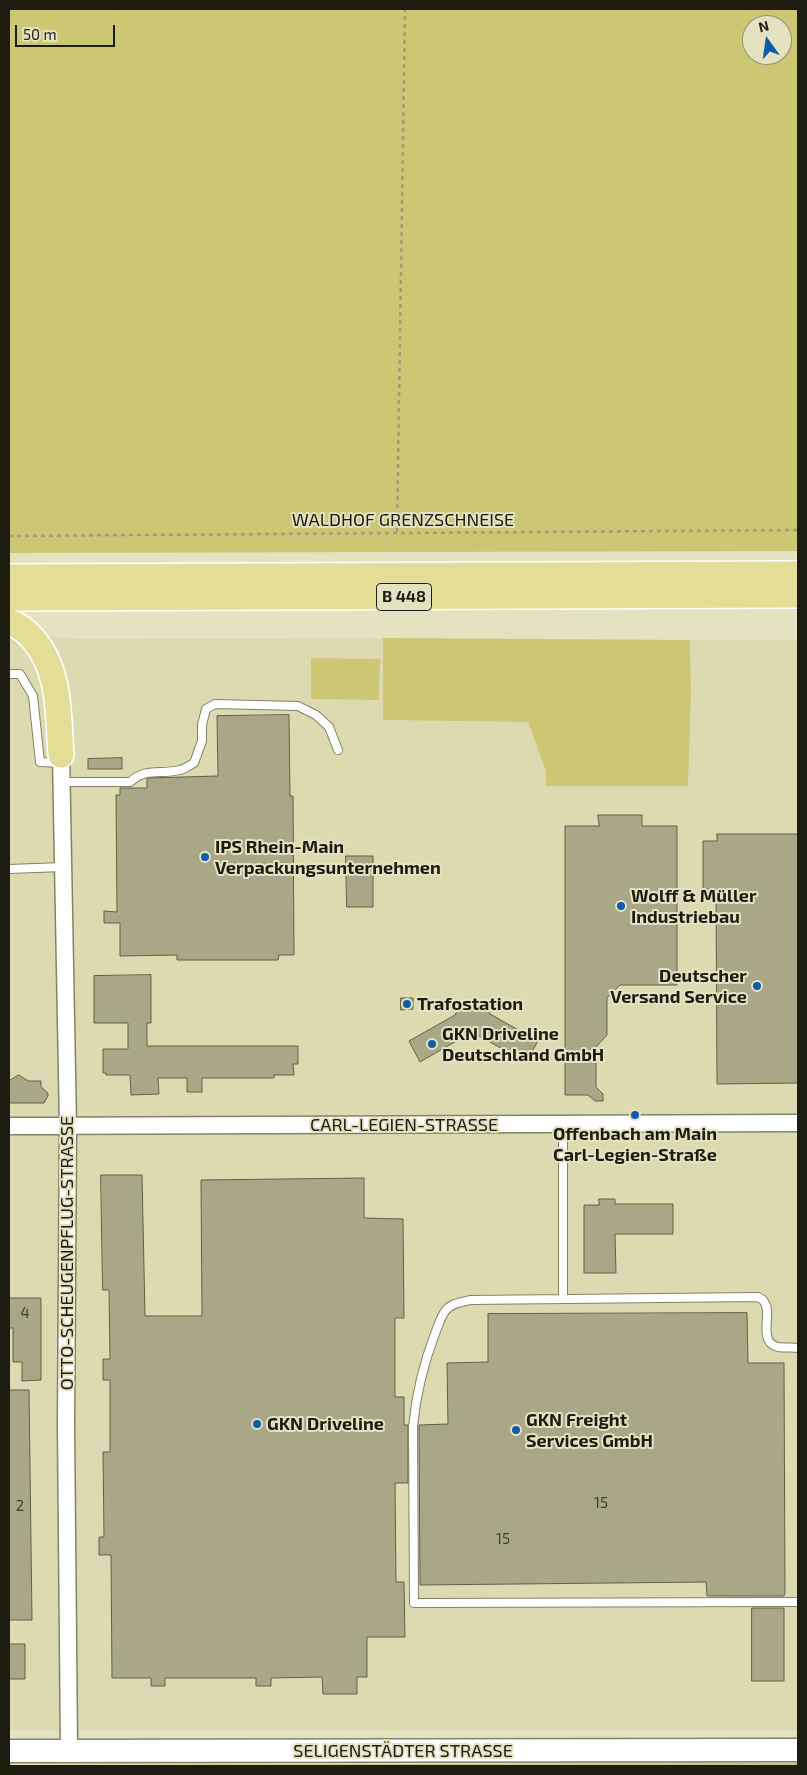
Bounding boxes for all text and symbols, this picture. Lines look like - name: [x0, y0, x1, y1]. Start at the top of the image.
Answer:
- scale bar: [18, 15, 118, 47]
- north arrow: [742, 15, 792, 65]
- text: N: [757, 16, 770, 35]
- text: 50 m: [23, 25, 57, 43]
- street label: WALDHOF GRENZSCHNEISE: [292, 509, 514, 531]
- road number: B 448: [376, 584, 432, 610]
- place label: IPS Rhein-Main Verpackungsunternehmen: [215, 836, 441, 879]
- marker: IPS Rhein-Main Verpackungsunternehmen: [199, 851, 211, 863]
- place label: Wolff & Müller Industriebau: [631, 885, 757, 928]
- marker: Wolff & Müller Industriebau: [615, 900, 627, 912]
- place label: Deutscher Versand Service: [610, 965, 747, 1008]
- marker: Deutscher Versand Service: [751, 980, 763, 992]
- place label: Trafostation: [417, 993, 523, 1015]
- marker: Trafostation: [401, 998, 413, 1010]
- place label: GKN Driveline Deutschland GmbH: [442, 1023, 604, 1066]
- marker: GKN Driveline Deutschland GmbH: [426, 1038, 438, 1050]
- marker: Offenbach am Main Carl-Legien-Straße: [629, 1109, 641, 1121]
- street label: CARL-LEGIEN-STRASSE: [310, 1114, 498, 1136]
- street label: OTTO-SCHEUGENPFLUG-STRASSE: [56, 1116, 78, 1390]
- place label: Offenbach am Main Carl-Legien-Straße: [553, 1123, 717, 1166]
- house number: 4: [20, 1304, 30, 1322]
- place label: GKN Freight Services GmbH: [526, 1409, 653, 1452]
- place label: GKN Driveline: [267, 1413, 384, 1435]
- marker: GKN Driveline: [251, 1418, 263, 1430]
- marker: GKN Freight Services GmbH: [510, 1424, 522, 1436]
- house number: 15: [594, 1494, 608, 1512]
- house number: 2: [16, 1497, 24, 1515]
- house number: 15: [496, 1530, 510, 1548]
- street label: SELIGENSTÄDTER STRASSE: [293, 1740, 513, 1762]

